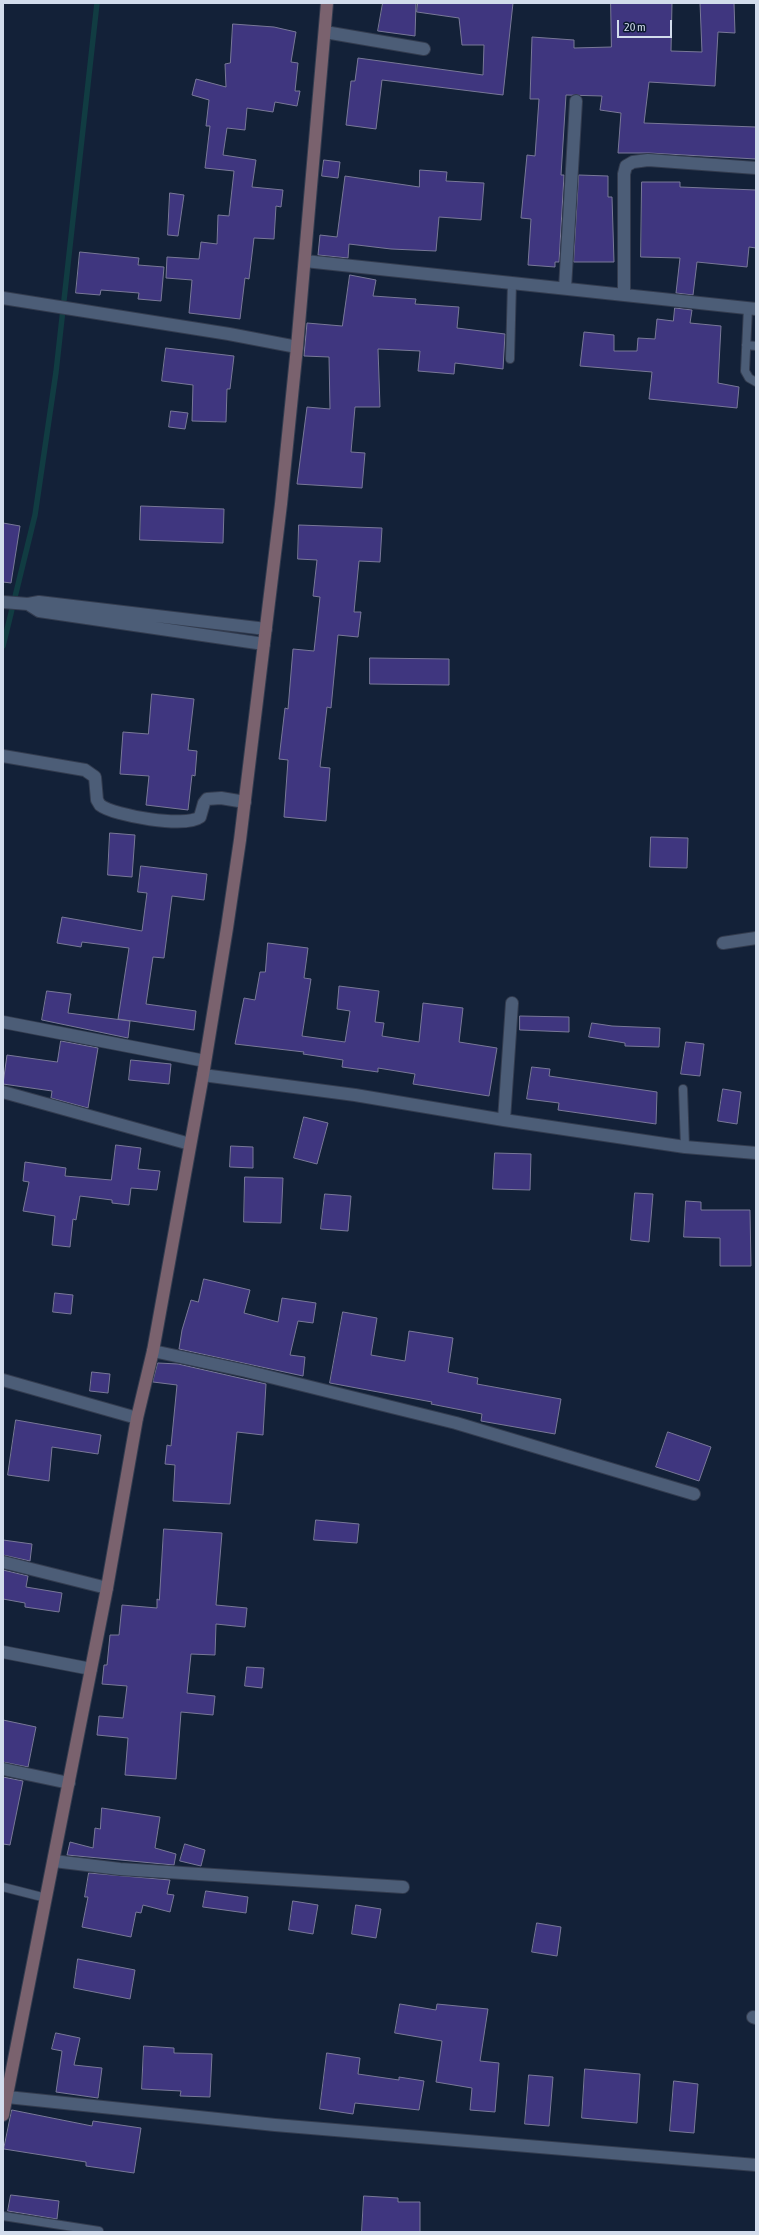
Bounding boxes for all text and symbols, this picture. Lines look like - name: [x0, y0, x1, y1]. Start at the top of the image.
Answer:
- scale bar: [619, 12, 674, 38]
- text: 20 m: [624, 20, 646, 34]

